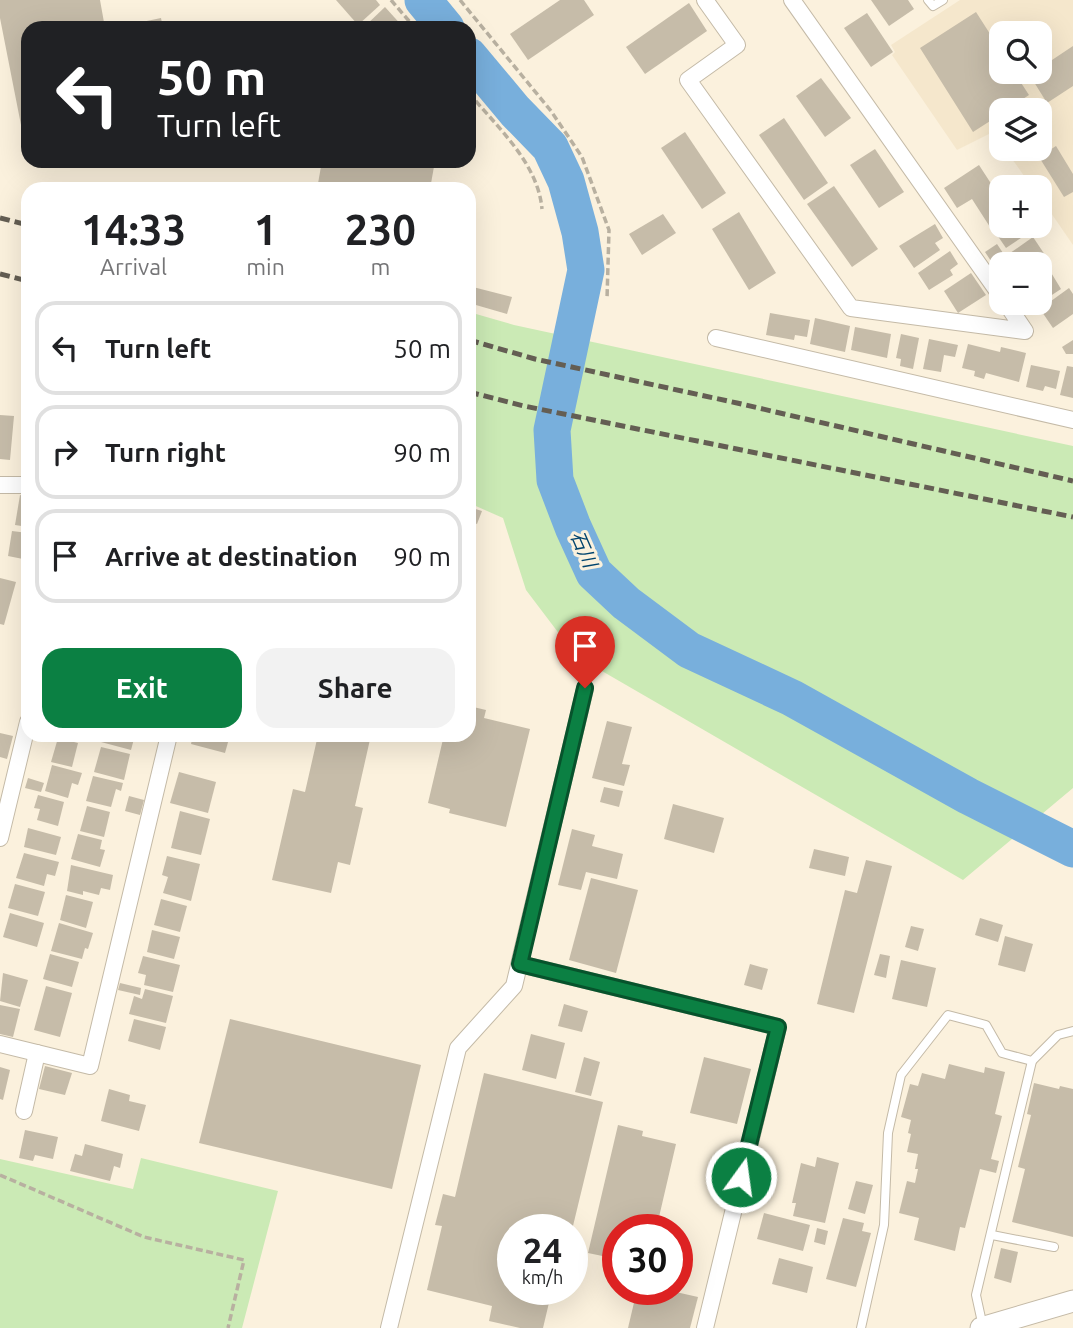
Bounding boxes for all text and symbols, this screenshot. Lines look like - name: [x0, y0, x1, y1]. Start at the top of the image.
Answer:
- map controls: [989, 21, 1052, 315]
- button: search: [989, 21, 1052, 84]
- icon: left: [42, 49, 133, 140]
- text: 50 m: [157, 49, 266, 104]
- button: layers: [989, 98, 1052, 161]
- text: Turn left: [157, 107, 281, 143]
- button: +: [989, 175, 1052, 238]
- text: 14:33: [81, 206, 186, 253]
- text: 1: [254, 206, 277, 253]
- text: 230: [345, 206, 416, 253]
- button: −: [989, 252, 1052, 315]
- text: Arrival: [100, 254, 167, 279]
- text: min: [246, 254, 285, 279]
- text: m: [370, 254, 390, 279]
- icon: left: [46, 329, 84, 367]
- text: Turn left: [105, 334, 211, 363]
- text: 50 m: [393, 334, 451, 363]
- icon: right: [46, 433, 84, 471]
- text: Turn right: [105, 438, 226, 467]
- text: 90 m: [393, 438, 451, 467]
- water label: 石川: [566, 527, 603, 573]
- icon: arrive: [46, 537, 84, 575]
- text: Arrive at destination: [105, 542, 358, 571]
- text: 90 m: [393, 542, 451, 571]
- pin: [555, 616, 615, 688]
- icon: arrive: [566, 627, 604, 665]
- button: Exit: [42, 648, 242, 728]
- button: Share: [256, 648, 455, 728]
- position arrow: [704, 1140, 778, 1214]
- speed limit sign: 30: [602, 1214, 693, 1305]
- text: 24: [523, 1230, 562, 1270]
- text: km/h: [522, 1267, 563, 1287]

